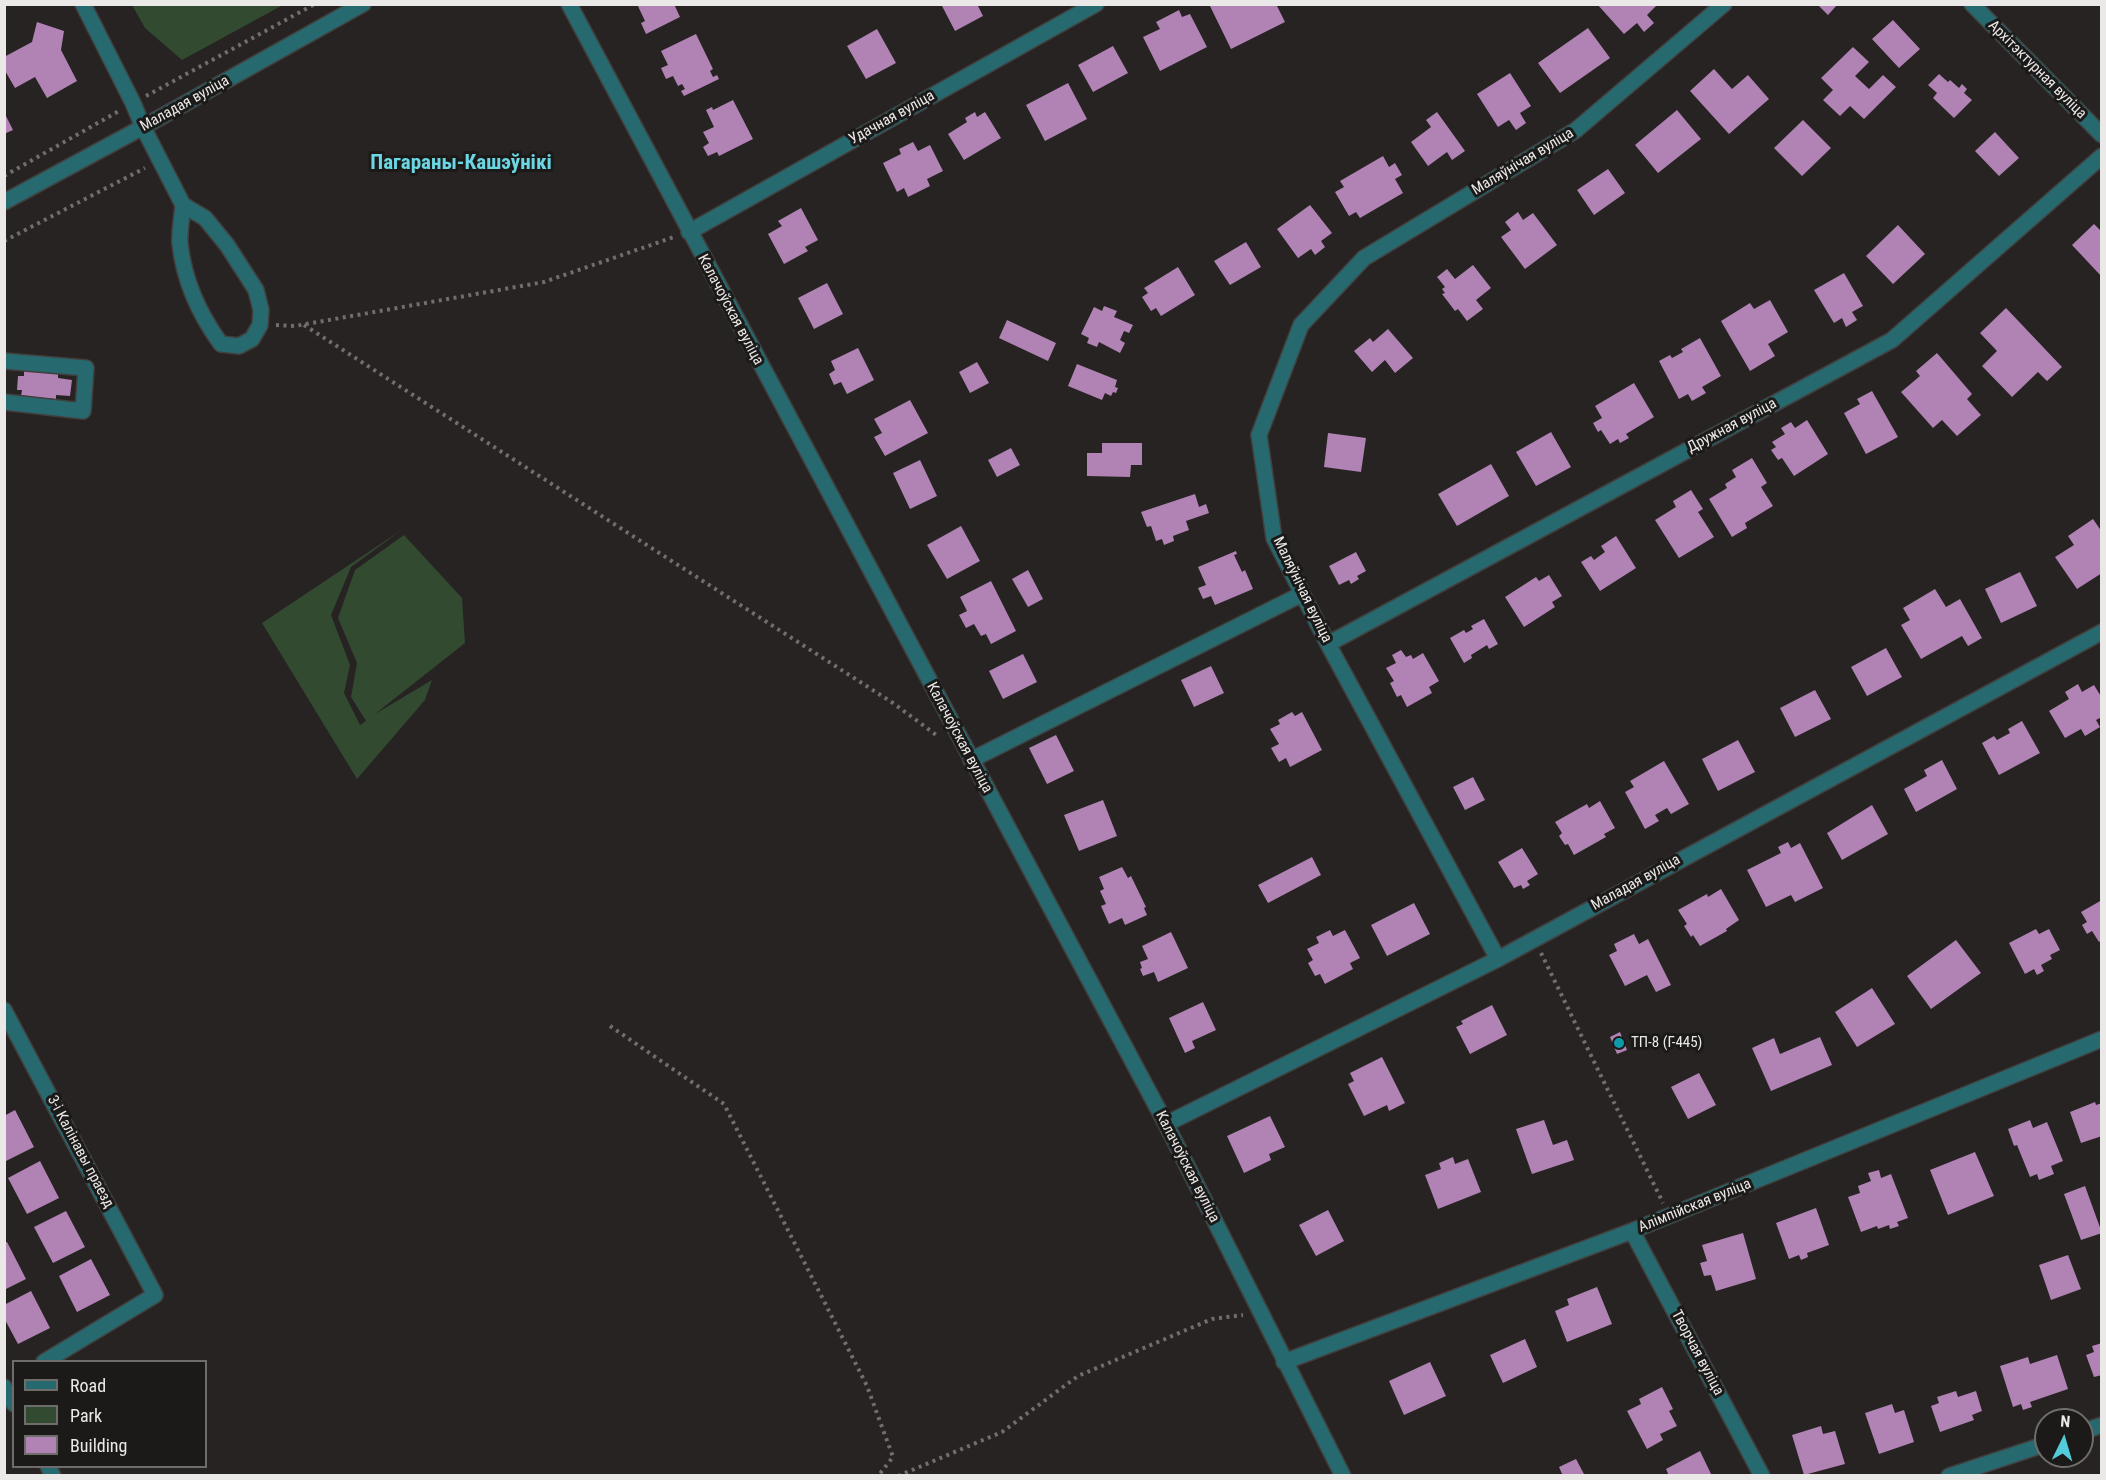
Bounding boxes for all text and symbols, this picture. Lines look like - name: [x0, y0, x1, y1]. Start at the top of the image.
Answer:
- street label: Архітэктурная вуліца: [1984, 17, 2090, 123]
- street label: Маладая вуліца: [137, 72, 233, 136]
- street label: Удачная вуліца: [846, 87, 938, 149]
- street label: Маляўнічая вуліца: [1469, 125, 1577, 199]
- district label: Пагараны-Кашэўнікі: [370, 151, 552, 177]
- street label: Калачоўская вуліца: [693, 252, 767, 368]
- street label: Дружная вуліца: [1684, 395, 1780, 457]
- street label: Маляўнічая вуліца: [1269, 534, 1335, 646]
- street label: Калачоўская вуліца: [922, 680, 996, 796]
- street label: Маладая вуліца: [1588, 851, 1684, 915]
- place label: ТП-8 (Г-445): [1631, 1034, 1702, 1052]
- marker: ТП-8 (Г-445): [1612, 1036, 1626, 1050]
- street label: 3-і Калінавы праезд: [43, 1093, 117, 1211]
- street label: Калачоўская вуліца: [1151, 1108, 1223, 1226]
- street label: Алімпійская вуліца: [1636, 1175, 1754, 1237]
- street label: Творчая вуліца: [1667, 1307, 1727, 1399]
- legend: [12, 1360, 207, 1468]
- text: Road: [70, 1375, 106, 1396]
- text: Park: [70, 1405, 102, 1426]
- north arrow: [2034, 1408, 2094, 1468]
- text: N: [2060, 1412, 2071, 1431]
- text: Building: [70, 1435, 127, 1456]

